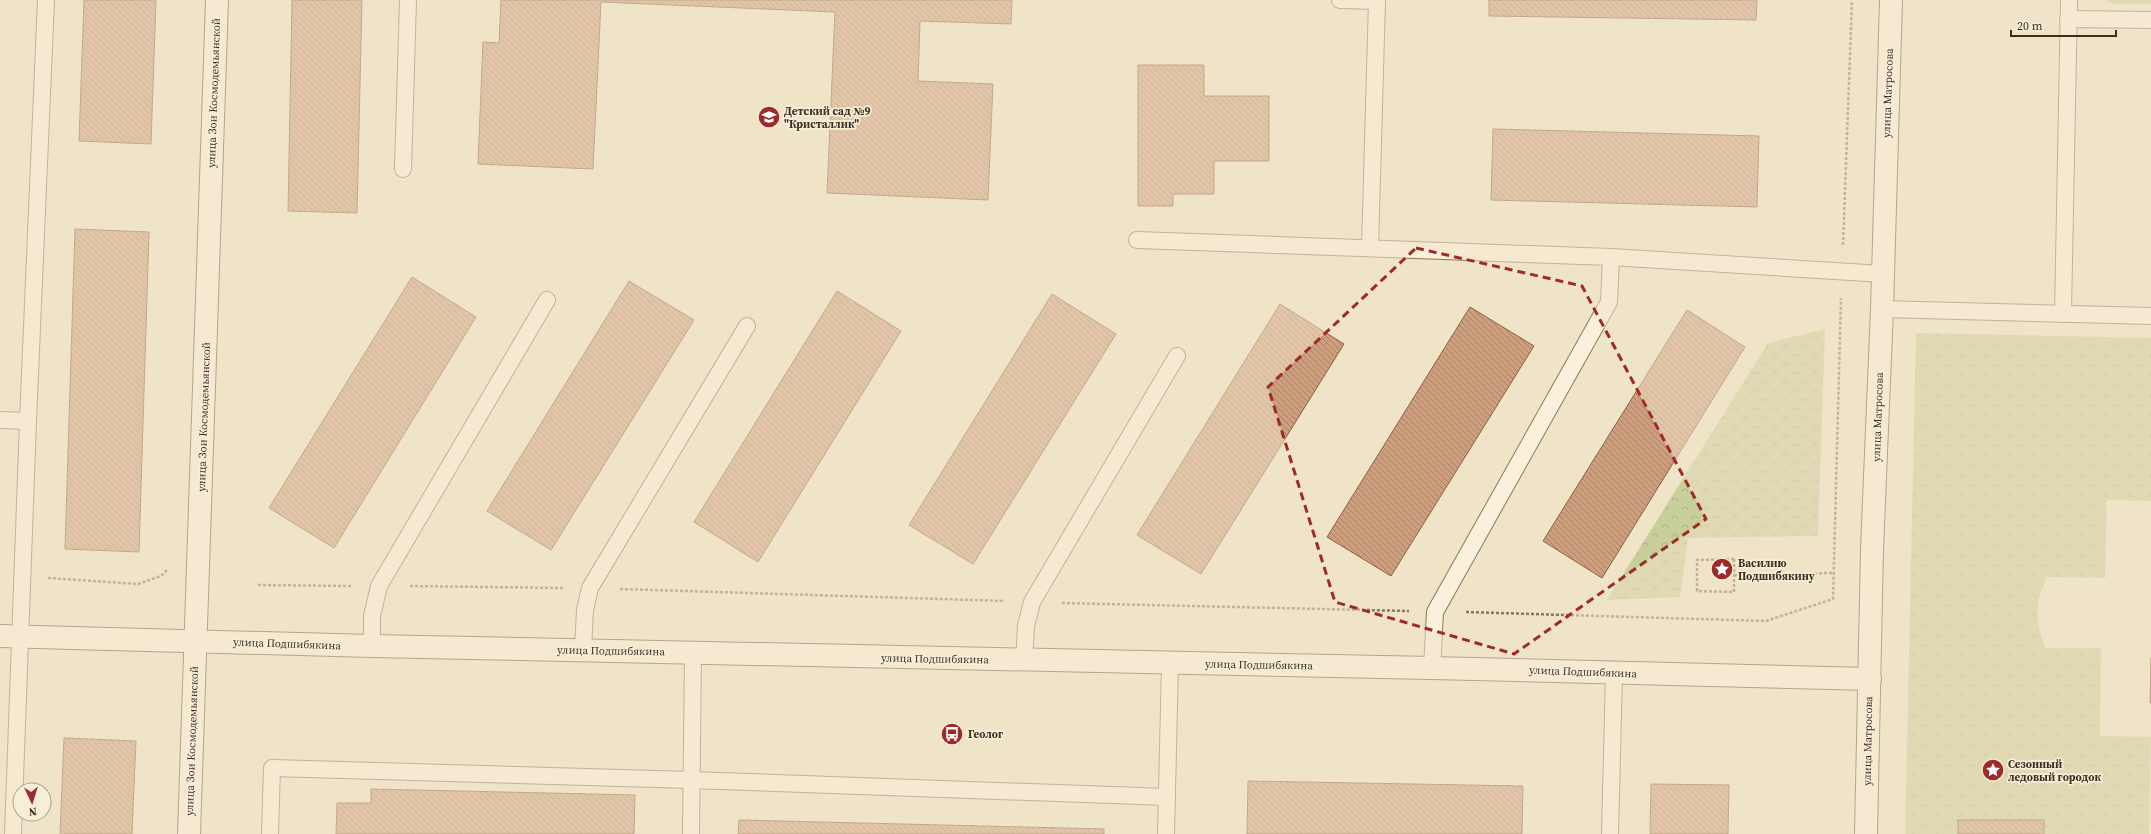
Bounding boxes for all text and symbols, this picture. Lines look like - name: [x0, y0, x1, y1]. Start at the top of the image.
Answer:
- scale bar: [2011, 12, 2116, 38]
- street label: улица Зои Космодемьянской: [204, 18, 224, 168]
- text: 20 m: [2017, 18, 2043, 34]
- street label: улица Матросова: [1879, 48, 1897, 138]
- school or university icon: Детский сад №9 "Кристаллик": [756, 104, 782, 130]
- place label: Детский сад №9 "Кристаллик": [784, 104, 870, 132]
- street label: улица Зои Космодемьянской: [194, 342, 214, 492]
- street label: улица Матросова: [1869, 372, 1887, 462]
- place icon: Василию Подшибякину: [1709, 556, 1735, 582]
- place label: Василию Подшибякину: [1738, 556, 1815, 584]
- street label: улица Подшибякина: [233, 635, 342, 653]
- street label: улица Подшибякина: [557, 643, 665, 659]
- street label: улица Подшибякина: [881, 651, 989, 667]
- street label: улица Подшибякина: [1205, 657, 1313, 673]
- street label: улица Подшибякина: [1529, 663, 1638, 681]
- street label: улица Зои Космодемьянской: [182, 666, 202, 816]
- street label: улица Матросова: [1860, 696, 1876, 786]
- bus stop icon: Геолог: [939, 721, 965, 747]
- place label: Геолог: [968, 727, 1003, 742]
- place icon: Сезонный ледовый городок: [1980, 757, 2006, 783]
- place label: Сезонный ледовый городок: [2008, 757, 2102, 785]
- north arrow: [12, 782, 52, 822]
- text: N: [28, 804, 37, 819]

